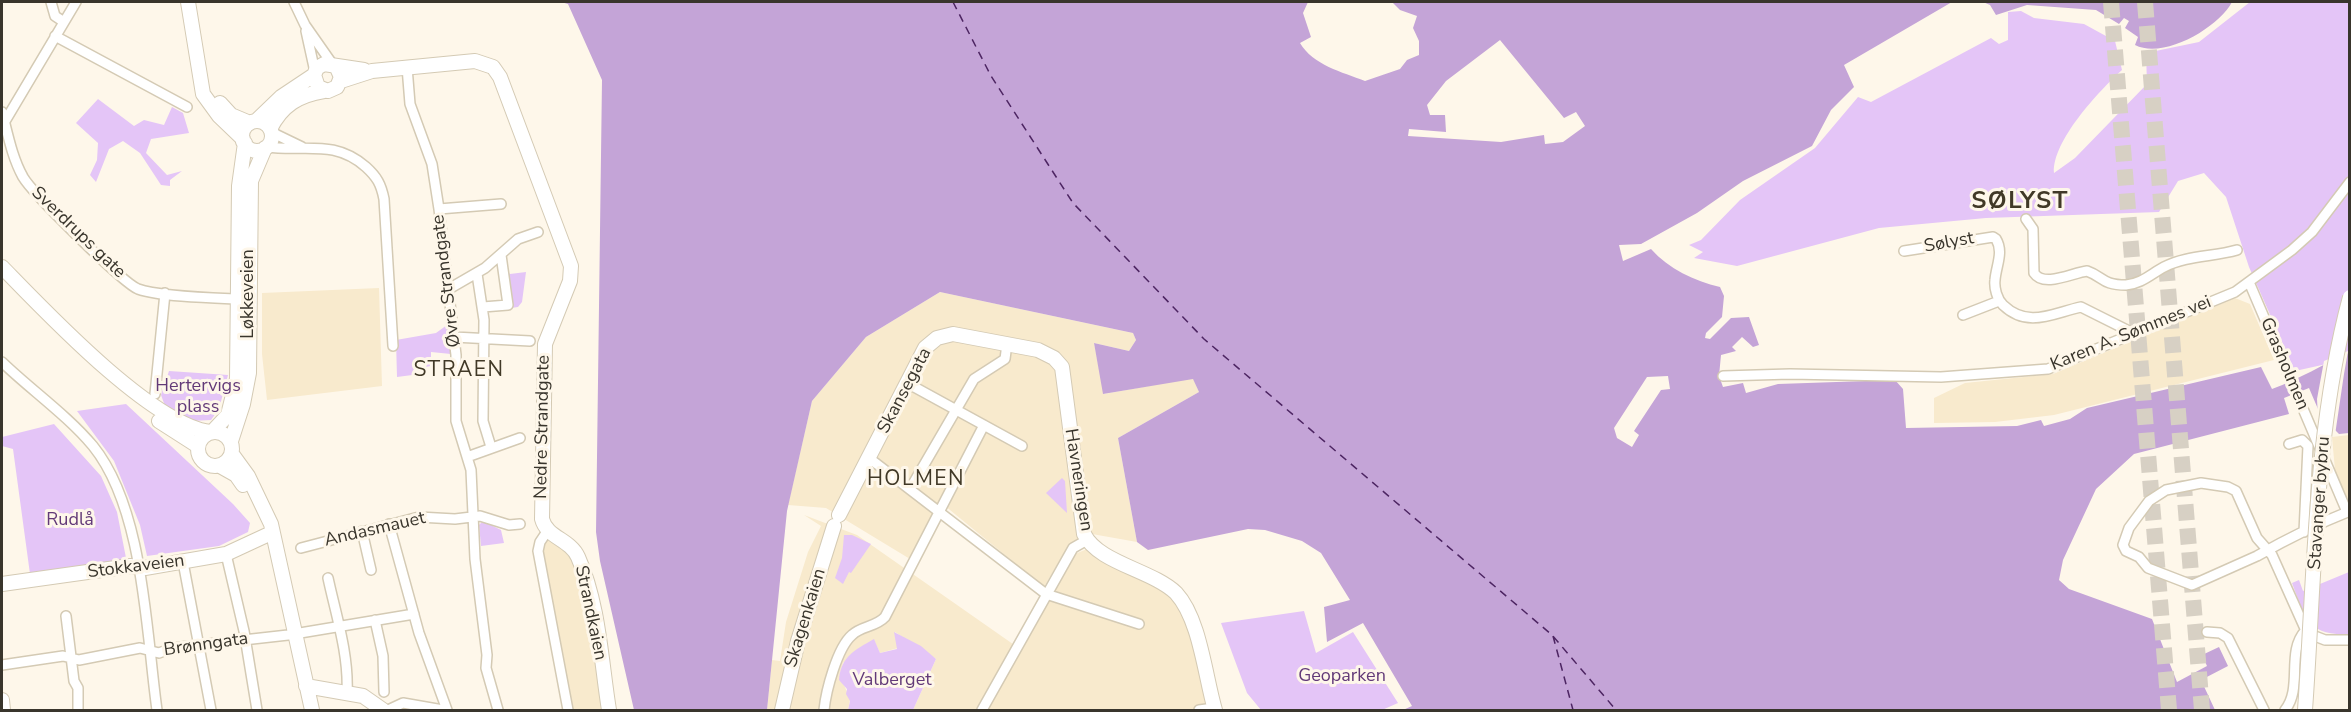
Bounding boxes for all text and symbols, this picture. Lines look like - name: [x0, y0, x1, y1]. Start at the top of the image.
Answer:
- street label: Sverdrups gate: [26, 183, 130, 283]
- district label: SØLYST: [1971, 188, 2069, 216]
- street label: Øvre Strandgate: [428, 213, 466, 349]
- street label: Sølyst: [1922, 228, 1976, 258]
- street label: Løkkeveien: [238, 249, 260, 339]
- street label: Karen A. Sømmes vei: [2047, 292, 2215, 376]
- street label: Grasholmen: [2255, 314, 2313, 414]
- street label: Skansegata: [873, 344, 937, 438]
- street label: Nedre Strandgate: [531, 355, 555, 499]
- district label: STRAEN: [413, 358, 505, 384]
- park label: Hertervigs plass: [155, 376, 241, 418]
- street label: Havneringen: [1059, 427, 1097, 533]
- street label: Stavanger bybru: [2305, 436, 2335, 570]
- district label: HOLMEN: [867, 467, 965, 493]
- street label: Andasmauet: [322, 508, 428, 552]
- park label: Rudlå: [46, 510, 94, 532]
- street label: Stokkaveien: [86, 550, 186, 584]
- street label: Strandkaien: [569, 564, 611, 662]
- street label: Skagenkaien: [781, 566, 831, 670]
- street label: Brønngata: [162, 628, 250, 662]
- park label: Geoparken: [1298, 666, 1386, 688]
- park label: Valberget: [852, 670, 932, 692]

